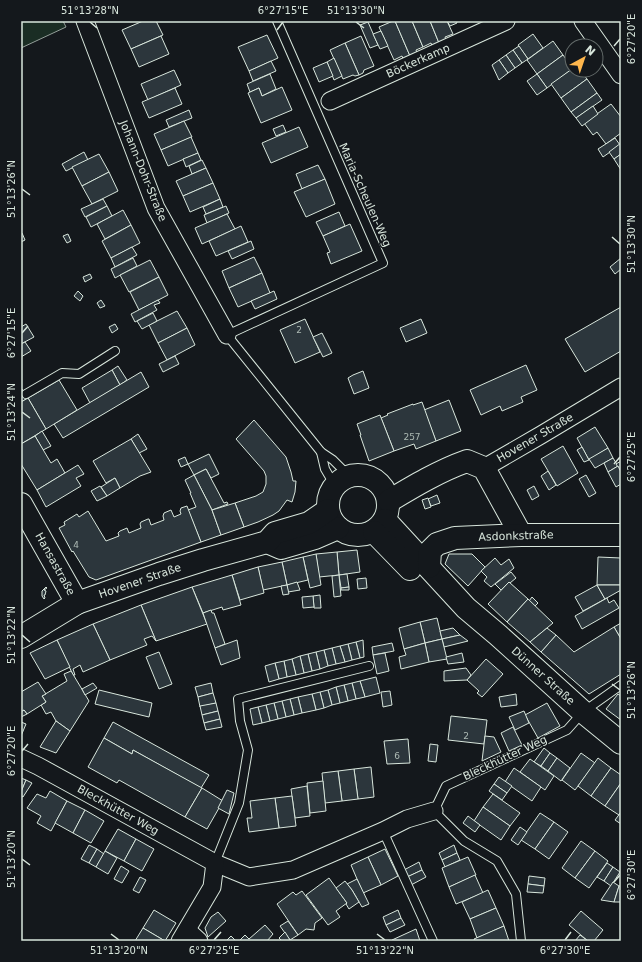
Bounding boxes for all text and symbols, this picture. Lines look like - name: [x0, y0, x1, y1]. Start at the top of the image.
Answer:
- text: 51°13'28"N: [61, 5, 119, 16]
- text: 6°27'15"E: [258, 5, 308, 16]
- text: 51°13'30"N: [327, 5, 385, 16]
- text: 6°27'20"E: [626, 14, 637, 64]
- north arrow: [564, 38, 604, 78]
- street label: Böckerkamp: [384, 41, 452, 81]
- text: N: [582, 43, 598, 59]
- street label: Johann-Dohr-Straße: [116, 118, 169, 224]
- street label: Maria-Scheulen-Weg: [336, 141, 394, 249]
- text: 51°13'26"N: [6, 160, 17, 218]
- text: 51°13'30"N: [626, 215, 637, 273]
- text: 6°27'15"E: [6, 308, 17, 358]
- house number: 2: [296, 325, 302, 335]
- text: 51°13'24"N: [6, 383, 17, 441]
- street label: Hovener Straße: [494, 411, 576, 465]
- house number: 257: [403, 432, 421, 442]
- text: 6°27'25"E: [626, 432, 637, 482]
- street label: Asdonkstraße: [478, 528, 554, 544]
- street label: Hansastraße: [32, 530, 78, 598]
- house number: 4: [73, 540, 79, 550]
- street label: Hovener Straße: [97, 561, 183, 601]
- text: 51°13'22"N: [6, 606, 17, 664]
- street label: Dünner Straße: [509, 644, 577, 708]
- text: 51°13'26"N: [626, 661, 637, 719]
- text: 6°27'20"E: [6, 726, 17, 776]
- house number: 2: [463, 731, 469, 741]
- street label: Bleckhütter Weg: [461, 733, 549, 783]
- house number: 6: [394, 751, 400, 761]
- street label: Bleckhütter Weg: [75, 782, 161, 838]
- text: 51°13'20"N: [6, 830, 17, 888]
- text: 6°27'30"E: [626, 850, 637, 900]
- text: 51°13'20"N: [90, 945, 148, 956]
- text: 6°27'25"E: [189, 945, 239, 956]
- text: 51°13'22"N: [356, 945, 414, 956]
- text: 6°27'30"E: [540, 945, 590, 956]

